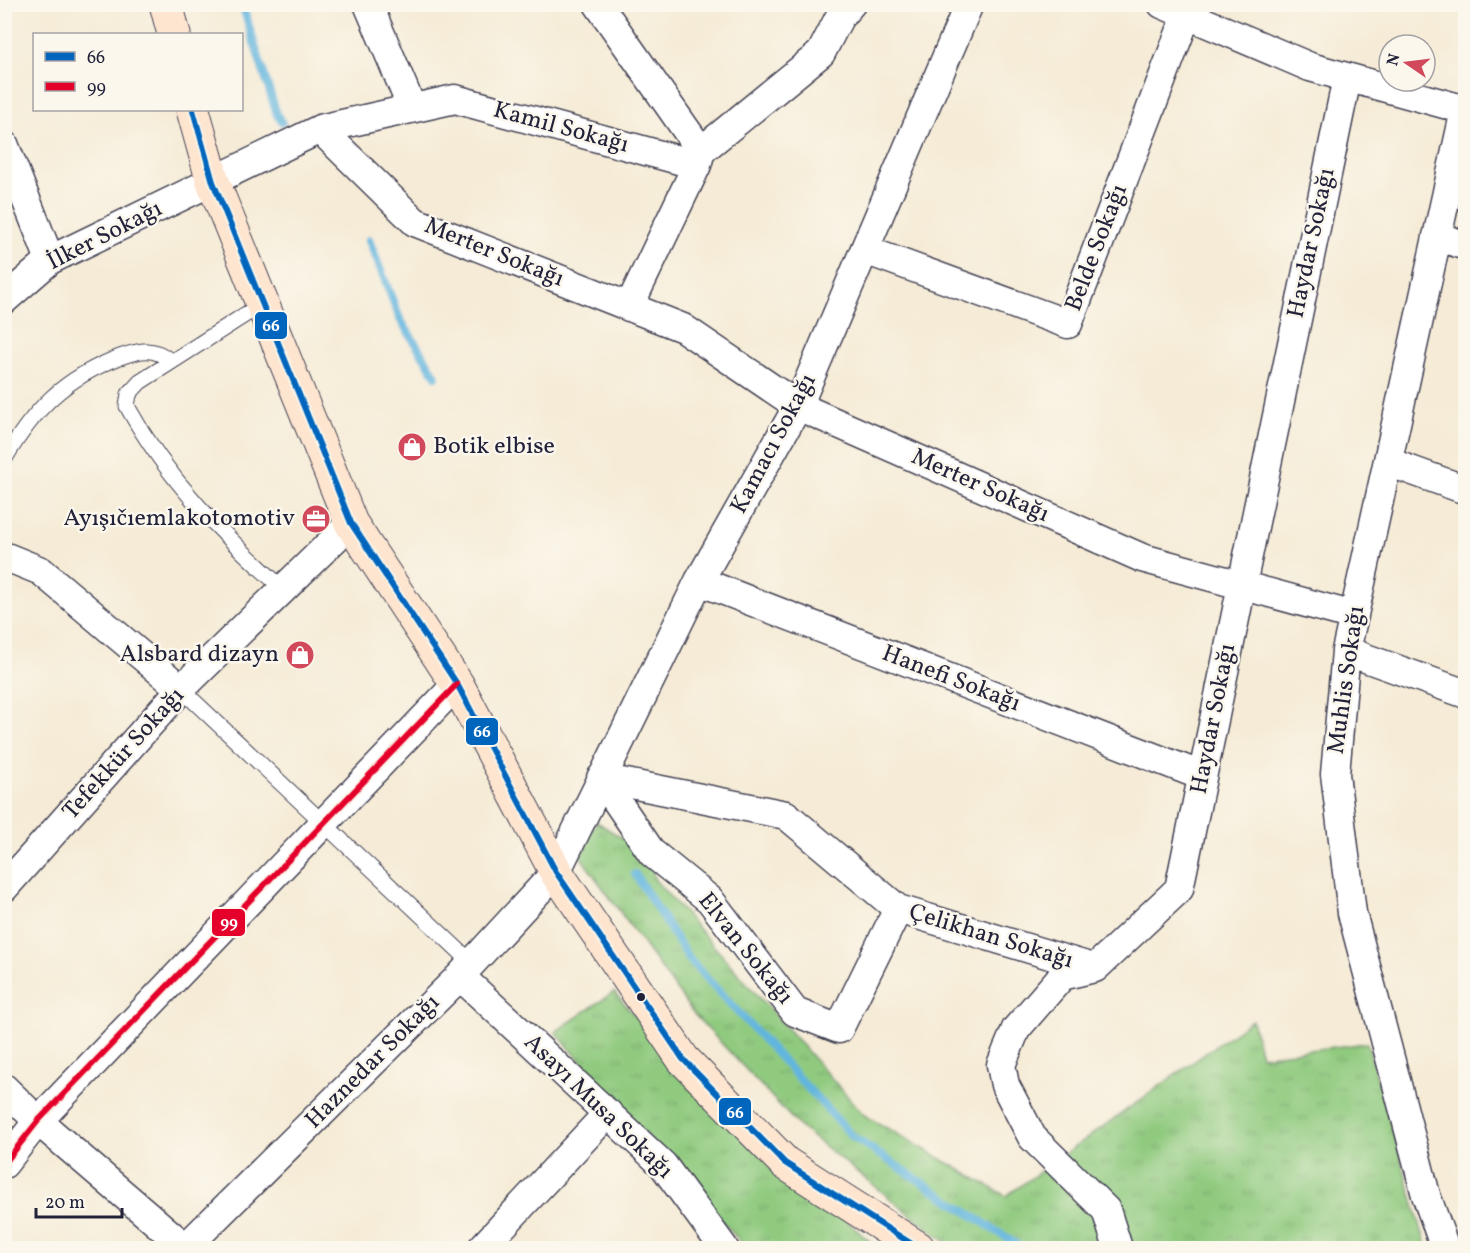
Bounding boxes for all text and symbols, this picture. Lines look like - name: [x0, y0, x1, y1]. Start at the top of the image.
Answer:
- legend: [33, 33, 243, 111]
- north arrow: [1377, 33, 1437, 93]
- text: 66: [87, 46, 105, 71]
- text: N: [1382, 51, 1407, 68]
- text: 99: [87, 76, 106, 101]
- street label: Kamil Sokağı: [489, 94, 633, 162]
- street label: Haydar Sokağı: [1279, 165, 1345, 321]
- street label: Belde Sokağı: [1057, 180, 1137, 316]
- street label: İlker Sokağı: [42, 192, 168, 280]
- street label: Merter Sokağı: [419, 210, 569, 296]
- line badge: 66: [254, 311, 288, 340]
- text: 66: [262, 316, 280, 338]
- street label: Kamacı Sokağı: [723, 368, 825, 520]
- place label: Botik elbise: [433, 430, 555, 464]
- shop icon: Botik elbise: [396, 431, 428, 463]
- street label: Merter Sokağı: [905, 440, 1055, 532]
- place label: Ayışıčıemlakotomotiv: [63, 502, 295, 536]
- office icon: Ayışıčıemlakotomotiv: [300, 503, 332, 535]
- street label: Muhlis Sokağı: [1320, 604, 1374, 756]
- street label: Hanefi Sokağı: [877, 637, 1025, 721]
- place label: Alsbard dizayn: [120, 638, 279, 672]
- shop icon: Alsbard dizayn: [284, 639, 316, 671]
- street label: Haydar Sokağı: [1183, 641, 1245, 797]
- street label: Tefekkür Sokağı: [55, 680, 193, 828]
- line badge: 66: [465, 717, 499, 746]
- text: 66: [473, 722, 491, 744]
- street label: Elvan Sokağı: [689, 886, 801, 1012]
- street label: Çelikhan Sokağı: [905, 896, 1077, 978]
- line badge: 99: [211, 908, 246, 937]
- text: 99: [220, 913, 238, 935]
- street label: Haznedar Sokağı: [298, 987, 448, 1137]
- unlabelled marker: [635, 991, 647, 1003]
- street label: Asayı Musa Sokağı: [516, 1027, 680, 1187]
- line badge: 66: [718, 1097, 752, 1126]
- text: 66: [726, 1103, 744, 1125]
- scale bar: [36, 1181, 122, 1219]
- text: 20 m: [45, 1191, 85, 1216]

